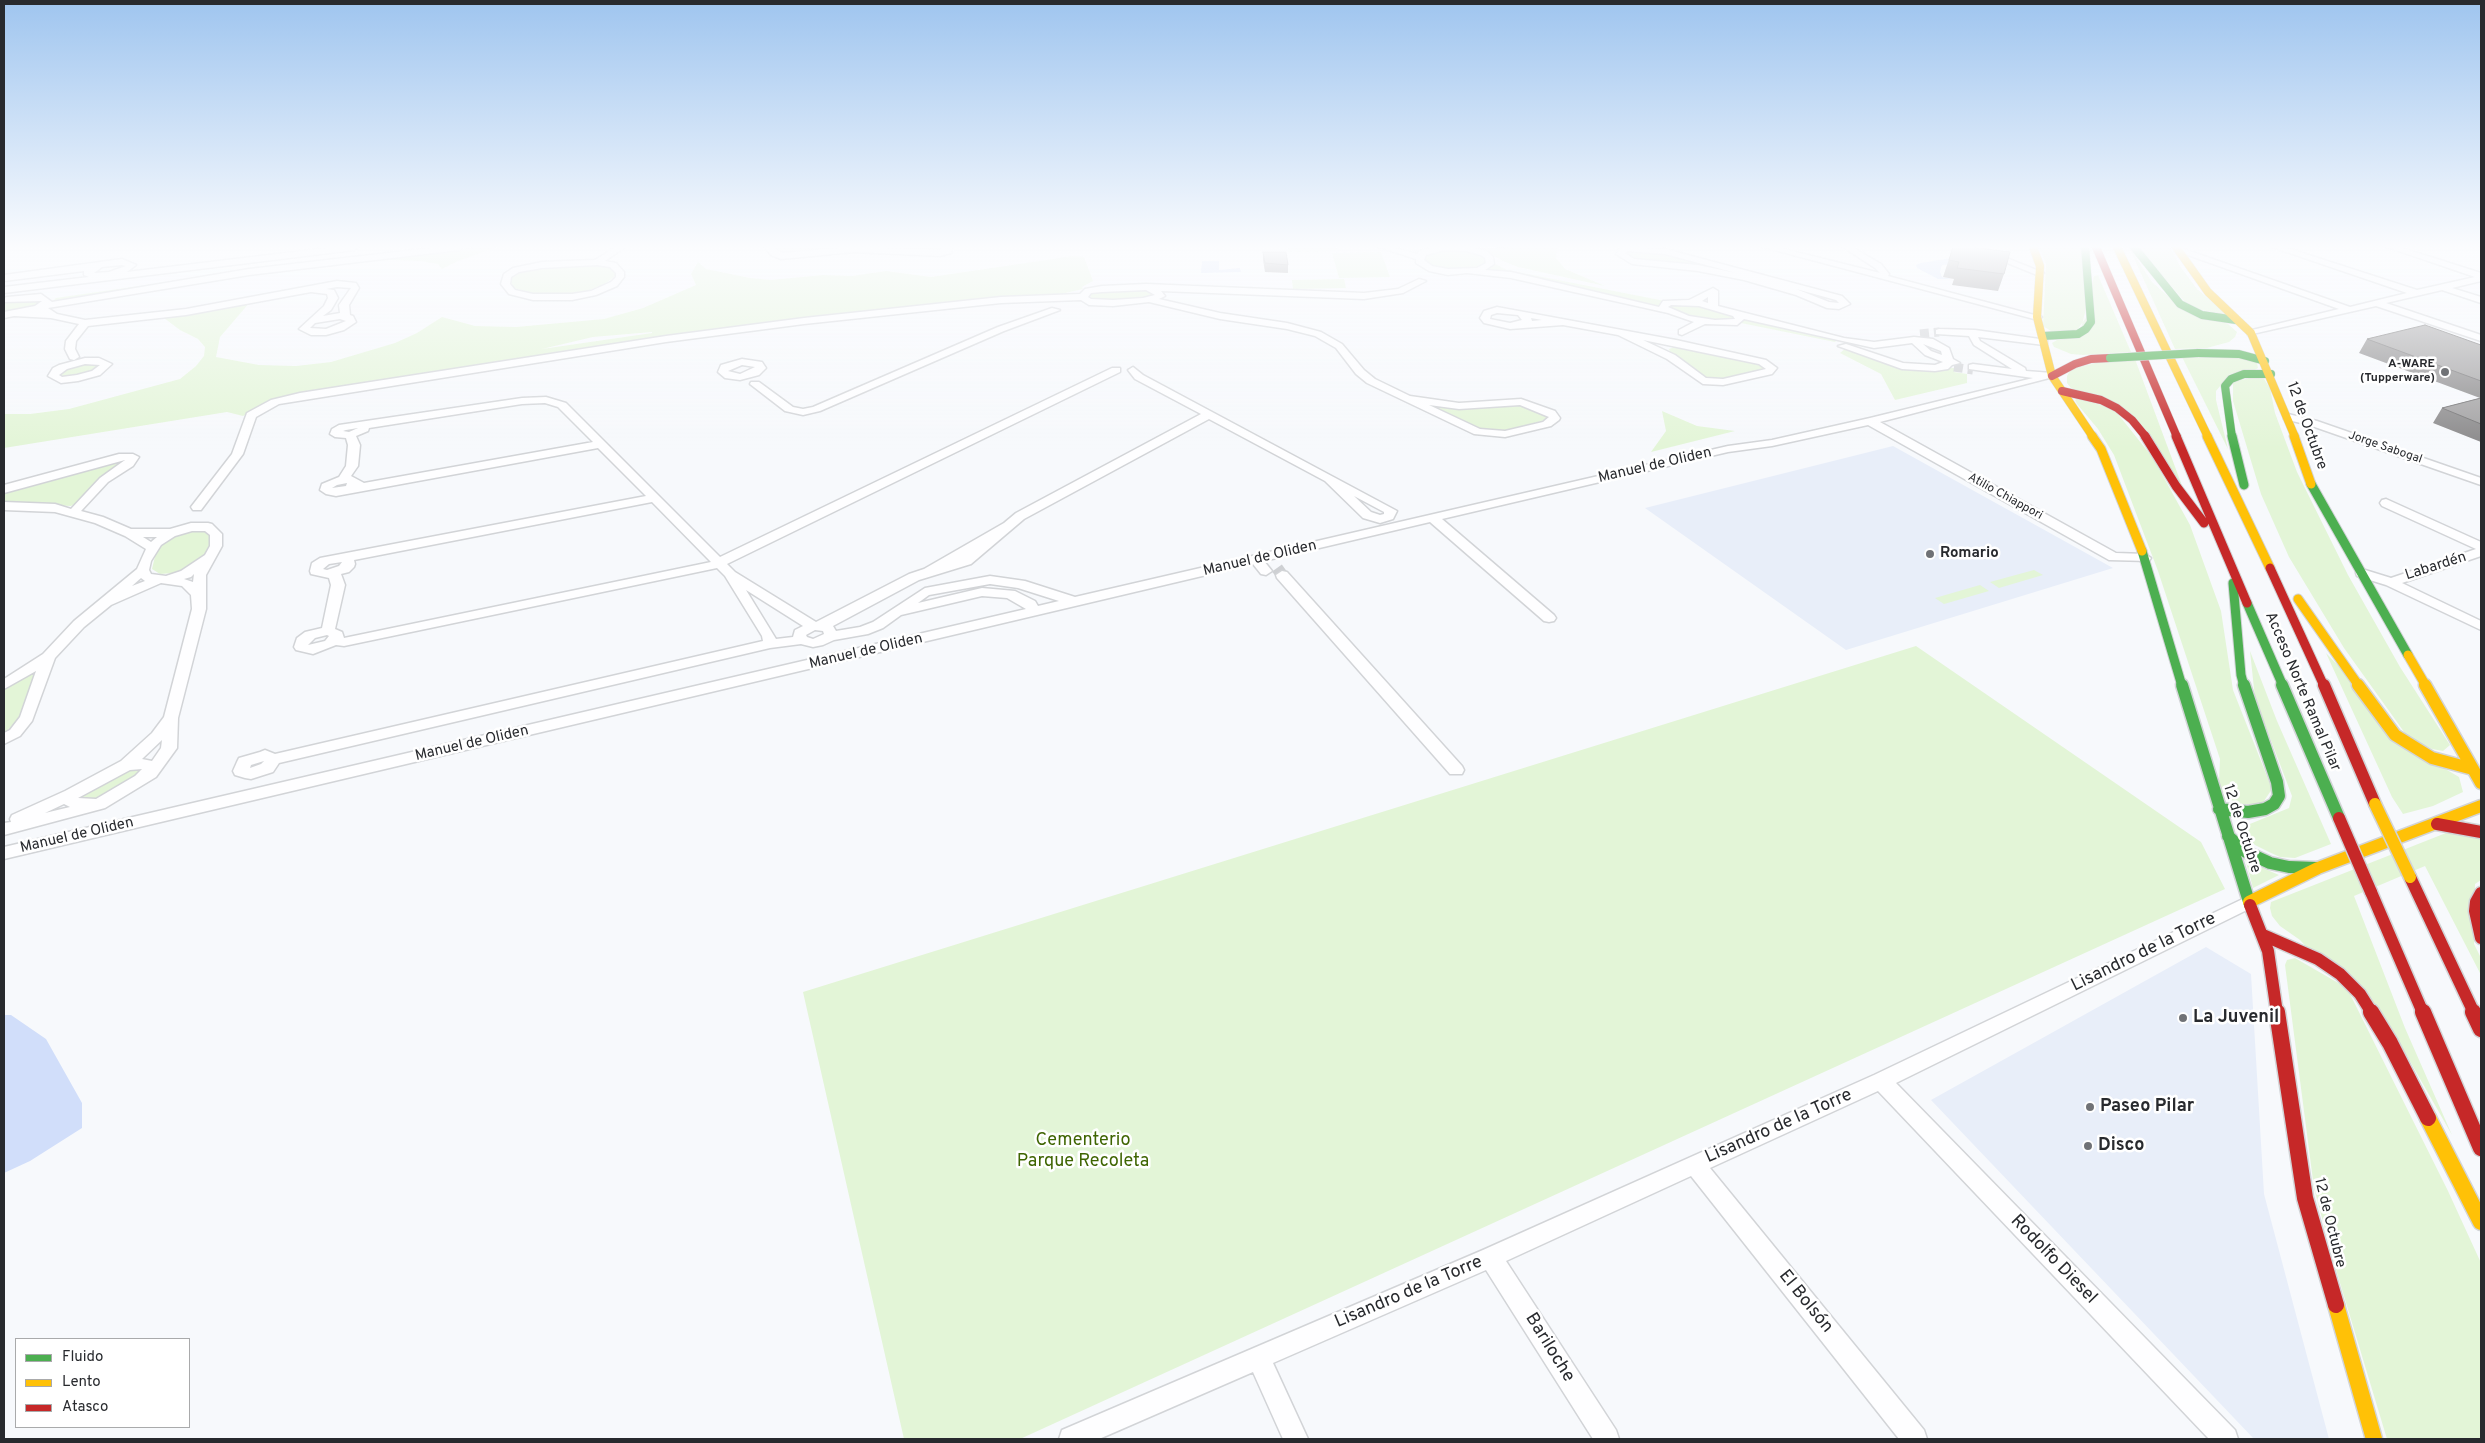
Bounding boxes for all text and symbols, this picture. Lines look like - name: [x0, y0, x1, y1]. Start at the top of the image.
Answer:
- place label: A-WARE (Tupperware): [2360, 358, 2435, 386]
- marker: A-WARE (Tupperware): [2439, 366, 2451, 378]
- street label: 12 de Octubre: [2282, 380, 2330, 472]
- street label: Jorge Sabogal: [2346, 429, 2424, 467]
- street label: Manuel de Oliden: [1597, 444, 1713, 488]
- street label: Atilio Chiappori: [1965, 471, 2045, 523]
- street label: Manuel de Oliden: [1202, 537, 1318, 581]
- place label: Romario: [1940, 545, 1999, 563]
- marker: Romario: [1924, 548, 1936, 560]
- street label: Labardén: [2403, 549, 2469, 585]
- street label: Acceso Norte Ramal Pilar: [2260, 610, 2344, 774]
- street label: Manuel de Oliden: [808, 630, 924, 674]
- street label: Manuel de Oliden: [414, 722, 530, 766]
- street label: 12 de Octubre: [2218, 782, 2264, 876]
- street label: Manuel de Oliden: [19, 814, 135, 858]
- street label: Lisandro de la Torre: [2068, 909, 2220, 997]
- place label: La Juvenil: [2193, 1007, 2279, 1029]
- marker: La Juvenil: [2177, 1012, 2189, 1024]
- street label: Lisandro de la Torre: [1702, 1085, 1856, 1169]
- place label: Paseo Pilar: [2100, 1096, 2194, 1118]
- marker: Paseo Pilar: [2084, 1101, 2096, 1113]
- park label: Cementerio Parque Recoleta: [1017, 1130, 1149, 1172]
- place label: Disco: [2098, 1135, 2144, 1157]
- marker: Disco: [2082, 1140, 2094, 1152]
- street label: 12 de Octubre: [2309, 1176, 2349, 1270]
- street label: Rodolfo Diesel: [2005, 1211, 2101, 1309]
- street label: Lisandro de la Torre: [1332, 1252, 1486, 1334]
- street label: El Bolsón: [1773, 1266, 1837, 1338]
- street label: Bariloche: [1519, 1310, 1579, 1386]
- legend: [15, 1338, 190, 1428]
- text: Fluido: [62, 1348, 103, 1367]
- text: Lento: [62, 1373, 101, 1392]
- text: Atasco: [62, 1398, 108, 1417]

